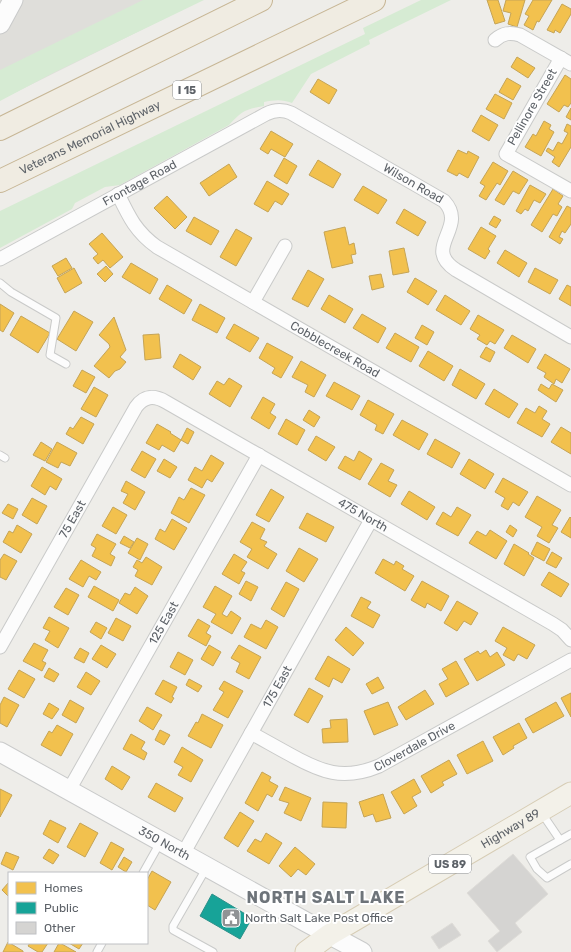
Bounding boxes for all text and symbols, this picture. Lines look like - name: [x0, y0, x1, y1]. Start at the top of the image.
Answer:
- street label: Pellinore Street: [504, 66, 560, 148]
- road number: I 15: [173, 81, 201, 99]
- street label: Veterans Memorial Highway: [17, 97, 163, 178]
- street label: Frontage Road: [100, 157, 179, 209]
- street label: Wilson Road: [381, 161, 446, 206]
- street label: Cobblecreek Road: [288, 318, 382, 381]
- street label: 475 North: [335, 495, 390, 535]
- street label: 75 East: [56, 498, 89, 540]
- street label: 125 East: [146, 599, 182, 647]
- street label: 175 East: [260, 663, 295, 710]
- street label: Cloverdale Drive: [372, 718, 458, 774]
- street label: Highway 89: [479, 806, 542, 851]
- street label: 350 North: [136, 823, 193, 863]
- road number: US 89: [429, 855, 471, 873]
- legend: [8, 872, 148, 944]
- text: Homes: [44, 881, 83, 895]
- district label: NORTH SALT LAKE: [247, 888, 405, 907]
- text: Public: [44, 901, 79, 915]
- public building icon: North Salt Lake Post Office: [220, 907, 242, 929]
- place label: North Salt Lake Post Office: [245, 911, 394, 925]
- text: Other: [44, 921, 76, 935]

